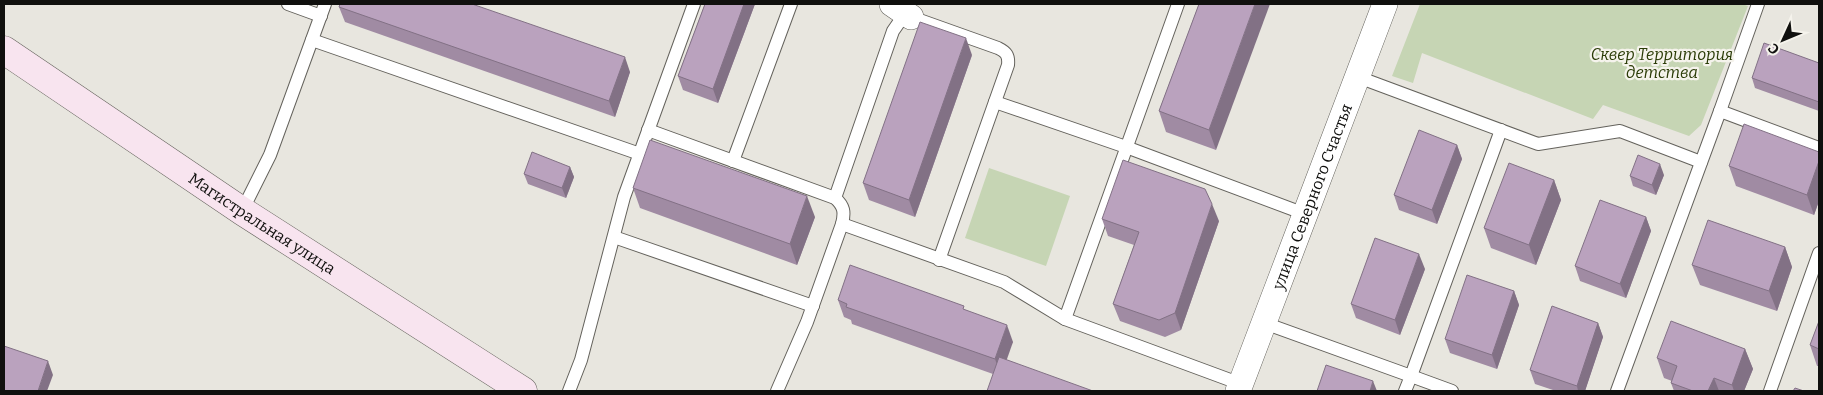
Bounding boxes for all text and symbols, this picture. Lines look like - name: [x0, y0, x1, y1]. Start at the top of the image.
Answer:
- north arrow: [1758, 15, 1808, 65]
- text: С: [1765, 39, 1783, 58]
- park label: Сквер Территория детства: [1591, 45, 1733, 82]
- street label: улица Северного Счастья: [1268, 101, 1356, 293]
- street label: Магистральная улица: [185, 168, 339, 278]

